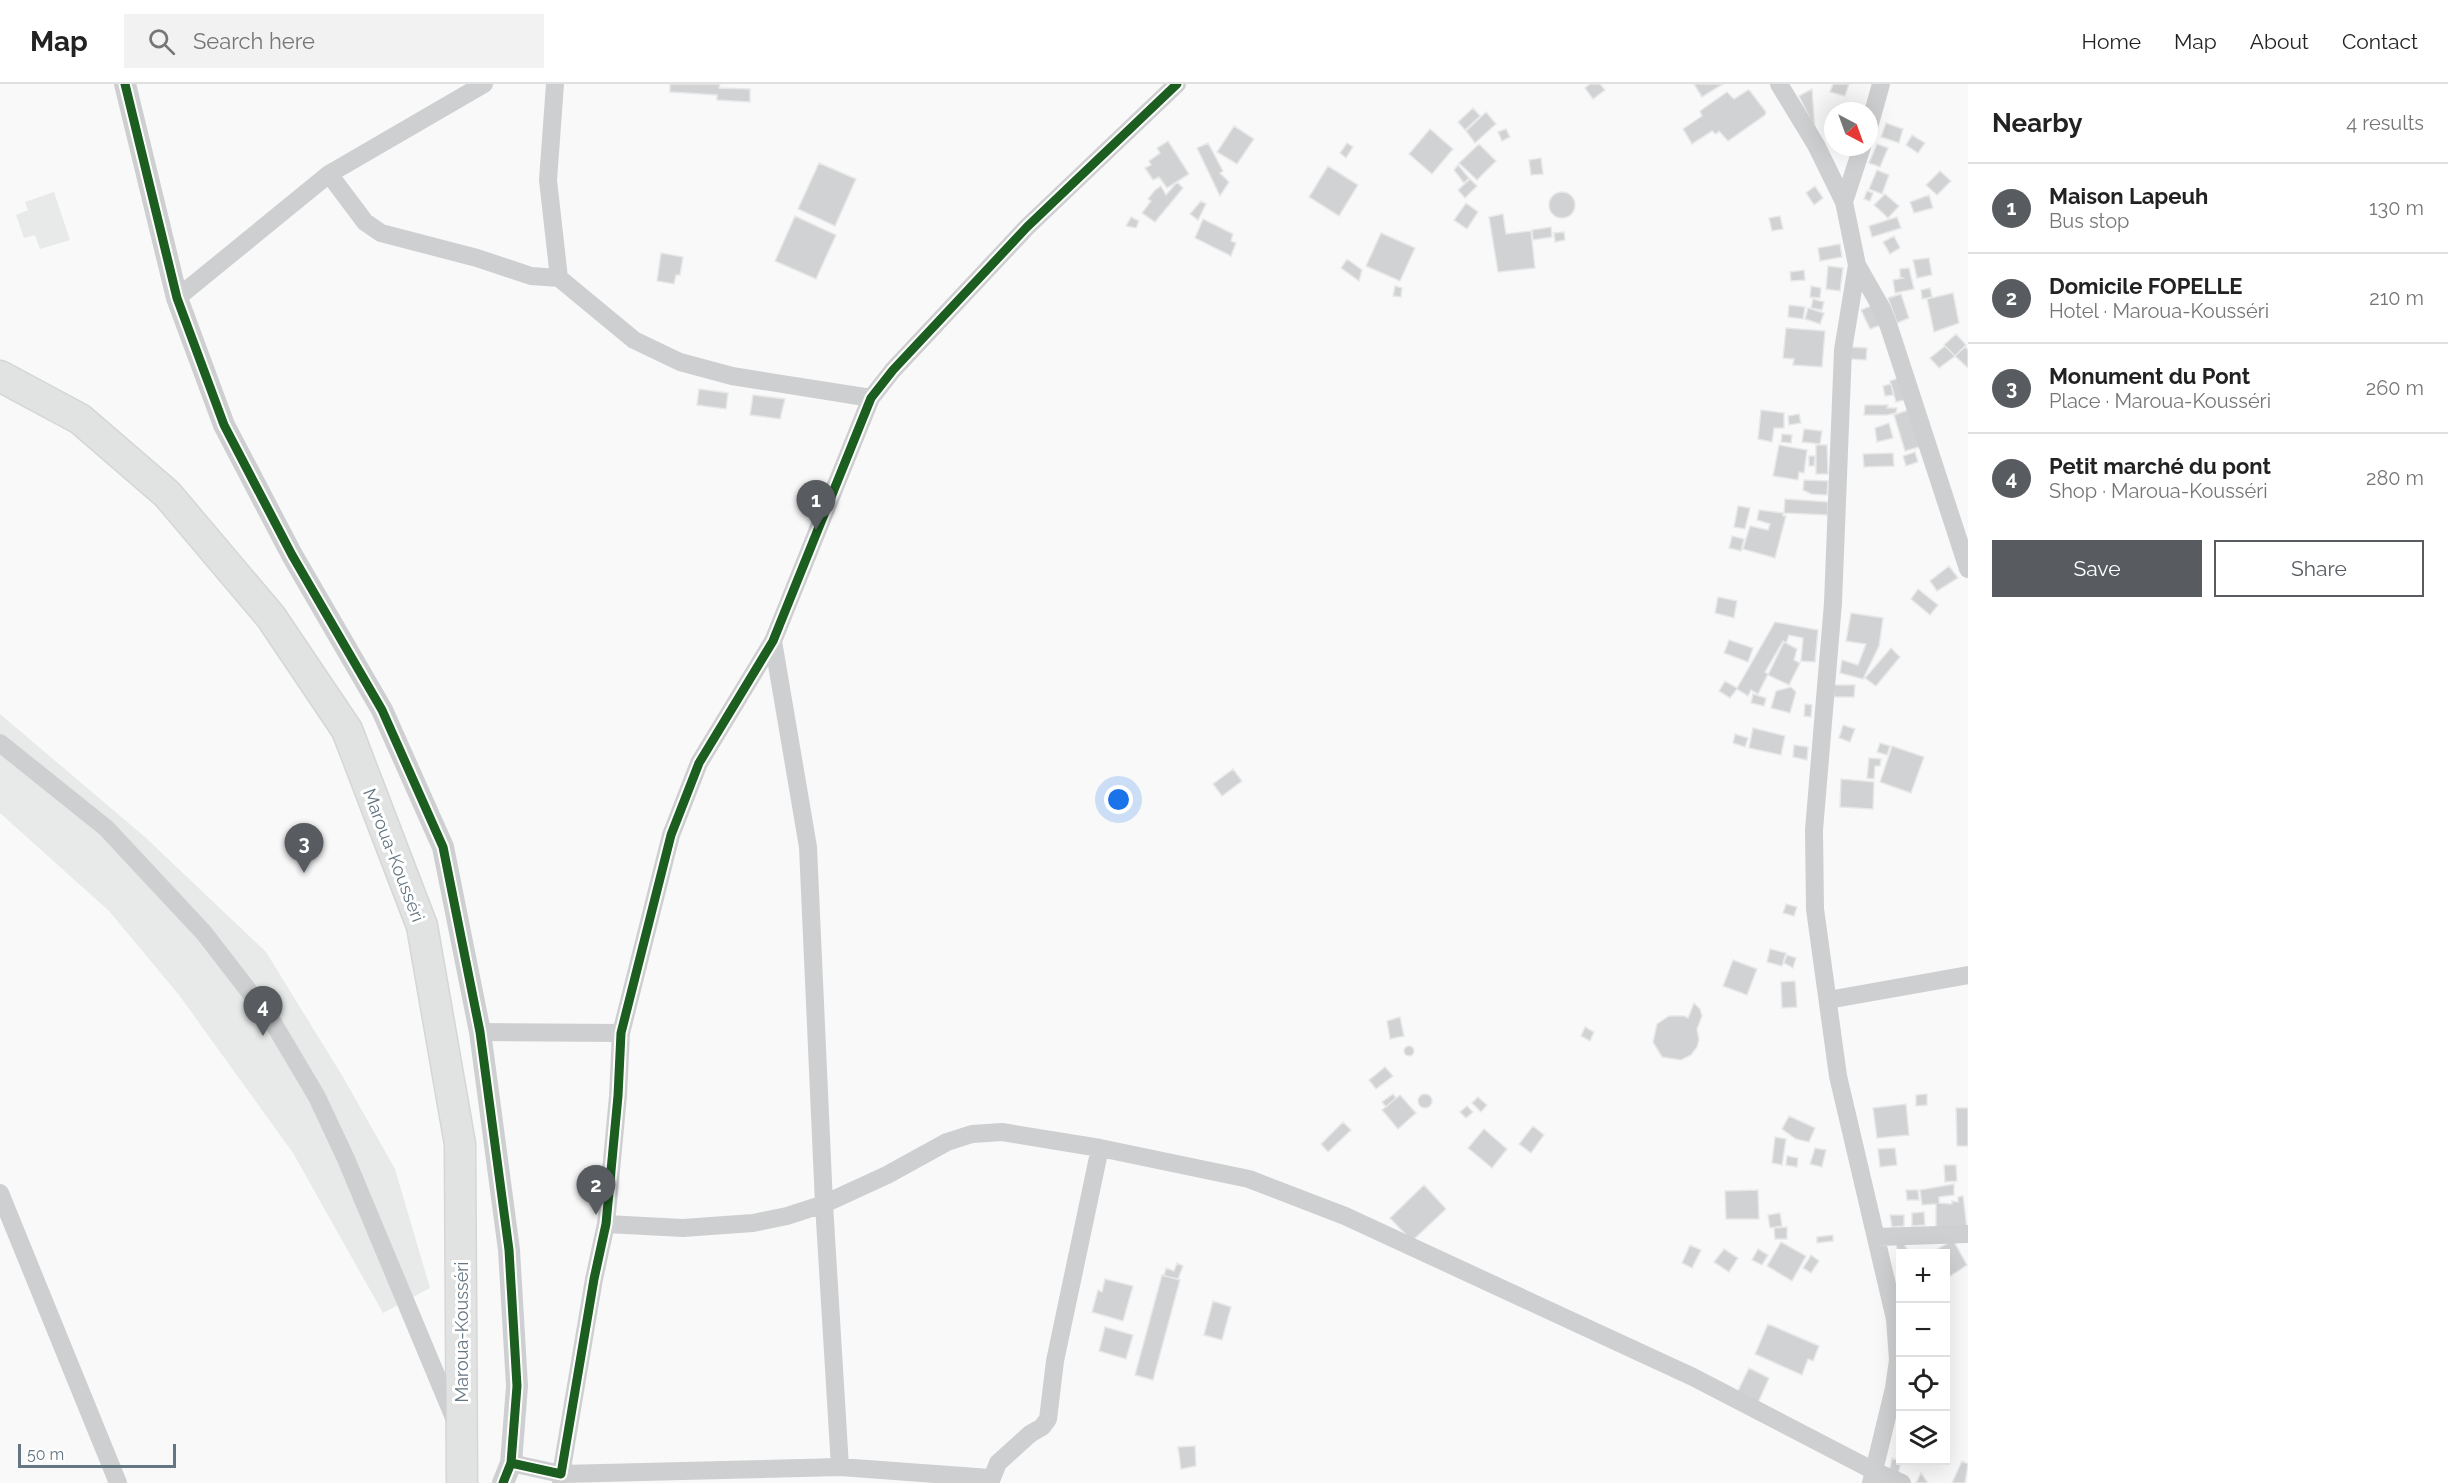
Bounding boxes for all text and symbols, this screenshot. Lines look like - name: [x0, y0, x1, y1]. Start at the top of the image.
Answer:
- search box: [124, 14, 544, 68]
- text: Map: [30, 25, 88, 58]
- icon: search: [145, 25, 178, 58]
- text: Search here: [193, 28, 315, 54]
- text: Home: [2082, 29, 2141, 54]
- text: Map: [2174, 29, 2217, 54]
- text: About: [2250, 29, 2309, 54]
- text: Contact: [2342, 29, 2418, 54]
- north arrow: [1824, 102, 1878, 156]
- text: Nearby: [1992, 108, 2082, 138]
- text: 4 results: [2346, 111, 2424, 135]
- text: Maison Lapeuh: [2049, 183, 2208, 209]
- text: 1: [2007, 196, 2016, 220]
- text: 130 m: [2369, 196, 2424, 220]
- text: Bus stop: [2049, 209, 2129, 233]
- text: Domicile FOPELLE: [2049, 273, 2243, 299]
- text: 2: [2006, 286, 2017, 310]
- text: 210 m: [2369, 286, 2424, 310]
- text: Hotel · Maroua-Kousséri: [2049, 299, 2269, 323]
- text: Monument du Pont: [2049, 363, 2250, 389]
- text: 3: [2006, 376, 2017, 400]
- text: 260 m: [2366, 376, 2424, 400]
- text: Place · Maroua-Kousséri: [2049, 389, 2271, 413]
- text: Petit marché du pont: [2049, 453, 2271, 479]
- text: 4: [2006, 466, 2017, 490]
- text: 280 m: [2366, 466, 2424, 490]
- text: Shop · Maroua-Kousséri: [2049, 479, 2268, 503]
- pin: 1: [796, 480, 836, 530]
- button: Save: [1992, 540, 2202, 597]
- button: Share: [2214, 540, 2424, 597]
- street label: Maroua-Kousséri: [359, 785, 429, 925]
- your location: [1104, 785, 1133, 814]
- pin: 3: [284, 824, 324, 873]
- pin: 4: [244, 986, 282, 1036]
- pin: 2: [576, 1166, 616, 1215]
- map controls: [1896, 1249, 1950, 1465]
- button: +: [1896, 1249, 1950, 1303]
- street label: Maroua-Kousséri: [451, 1262, 472, 1402]
- button: −: [1896, 1303, 1950, 1357]
- button: locate: [1896, 1357, 1950, 1411]
- button: layers: [1896, 1411, 1950, 1465]
- scale bar: [18, 1441, 176, 1468]
- text: 50 m: [27, 1445, 64, 1464]

